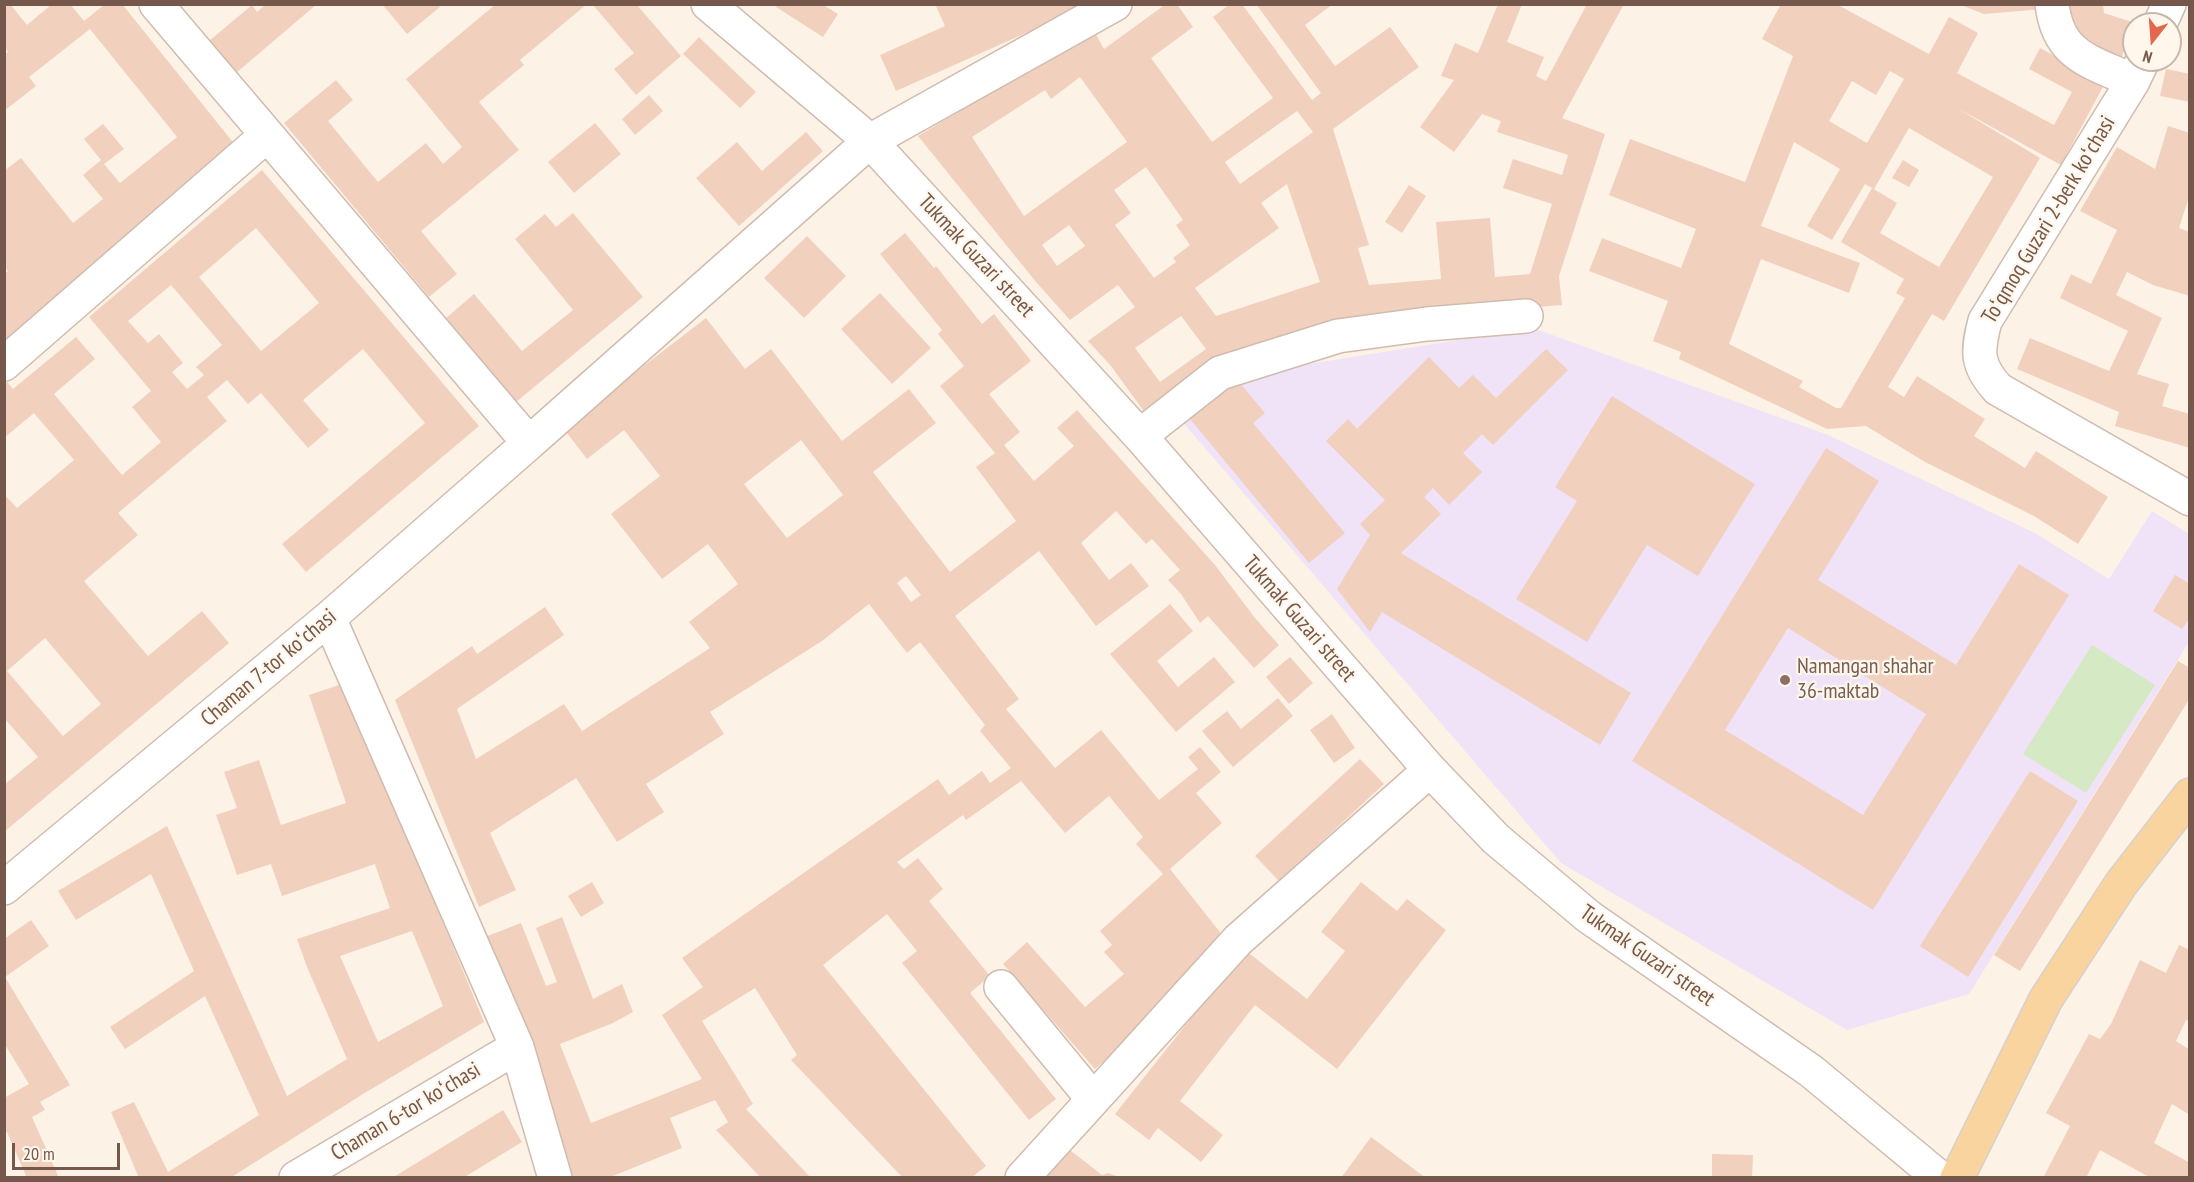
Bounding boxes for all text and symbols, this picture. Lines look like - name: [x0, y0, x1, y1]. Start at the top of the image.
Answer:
- north arrow: [2122, 12, 2182, 72]
- text: N: [2140, 46, 2154, 68]
- street label: Toʻqmoq Guzari 2-berk koʻchasi: [1977, 111, 2121, 329]
- street label: Tukmak Guzari street: [912, 189, 1040, 323]
- street label: Tukmak Guzari street: [1237, 551, 1361, 687]
- street label: Chaman 7-tor koʻchasi: [196, 604, 342, 732]
- place label: Namangan shahar 36-maktab: [1797, 654, 1933, 706]
- marker: Namangan shahar 36-maktab: [1778, 673, 1792, 687]
- street label: Tukmak Guzari street: [1575, 900, 1719, 1012]
- street label: Chaman 6-tor koʻchasi: [327, 1057, 485, 1167]
- scale bar: [15, 1131, 123, 1169]
- text: 20 m: [23, 1142, 55, 1165]

